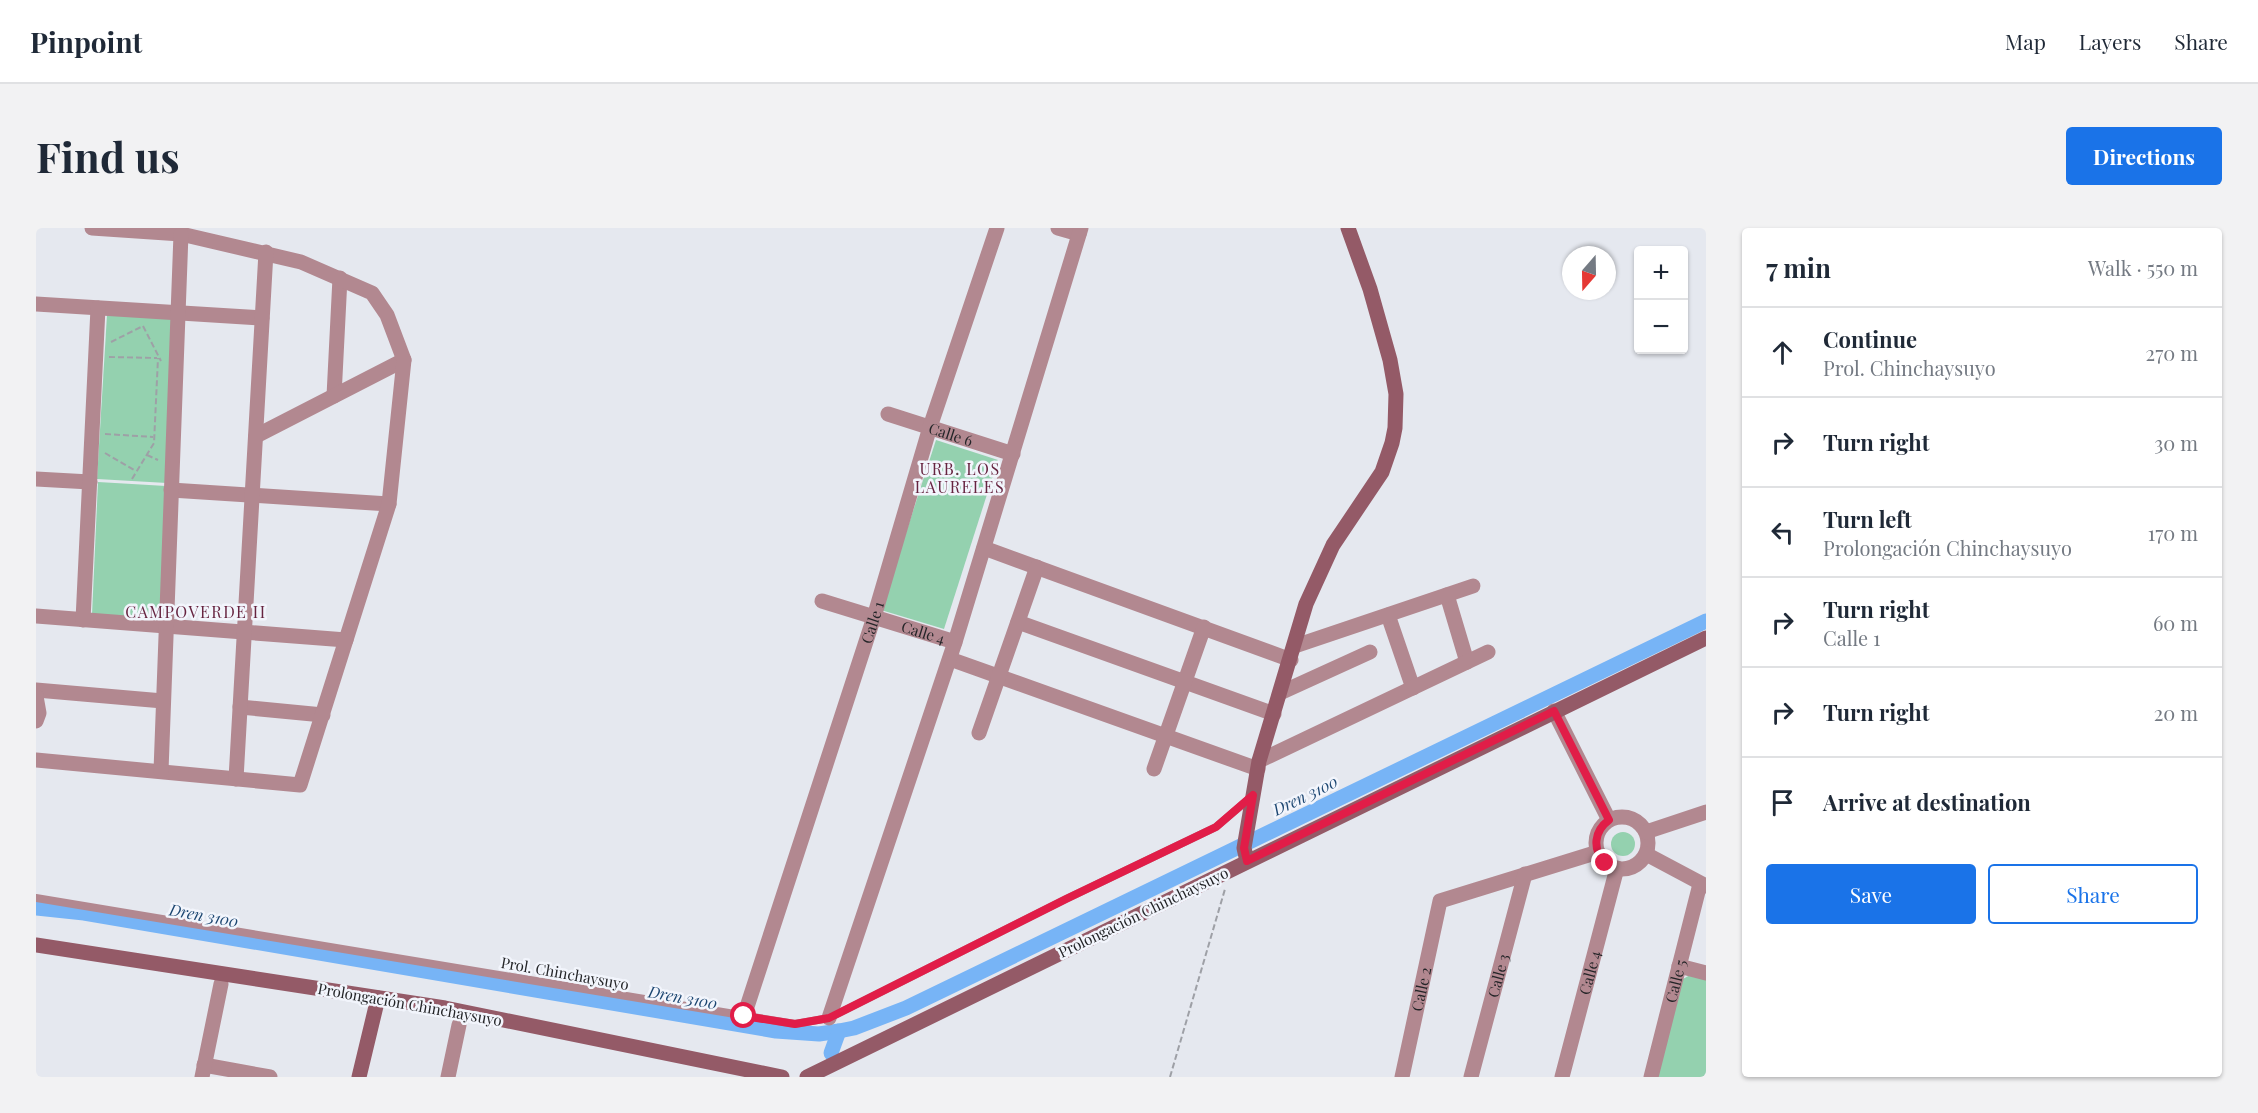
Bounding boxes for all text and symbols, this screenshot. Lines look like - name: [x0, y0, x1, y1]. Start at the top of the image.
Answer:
- text: Pinpoint: [30, 23, 142, 60]
- text: Map: [2005, 27, 2046, 55]
- text: Layers: [2079, 27, 2141, 55]
- text: Share: [2174, 27, 2228, 55]
- button: Directions: [2066, 127, 2222, 185]
- text: Find us: [36, 128, 180, 184]
- north arrow: [1562, 246, 1616, 300]
- map controls: [1634, 246, 1688, 354]
- button: +: [1634, 246, 1688, 300]
- text: 7 min: [1766, 250, 1831, 285]
- text: Walk · 550 m: [2088, 254, 2198, 281]
- button: −: [1634, 300, 1688, 354]
- text: Continue: [1823, 324, 1917, 354]
- icon: ahead: [1766, 336, 1799, 369]
- text: 270 m: [2146, 339, 2198, 366]
- text: Prol. Chinchaysuyo: [1823, 354, 1996, 381]
- street label: Calle 6: [926, 418, 976, 451]
- icon: right: [1766, 426, 1799, 459]
- text: Turn right: [1823, 427, 1929, 457]
- text: 30 m: [2154, 429, 2198, 456]
- district label: URB. LOS LAURELES: [915, 458, 1005, 497]
- text: Turn left: [1823, 504, 1912, 534]
- icon: left: [1766, 516, 1799, 549]
- text: 170 m: [2148, 519, 2198, 546]
- text: Prolongación Chinchaysuyo: [1823, 534, 2072, 561]
- text: Turn right: [1823, 594, 1929, 624]
- street label: Calle 1: [856, 598, 888, 646]
- district label: CAMPOVERDE II: [125, 601, 267, 622]
- icon: right: [1766, 606, 1799, 639]
- text: 60 m: [2153, 609, 2198, 636]
- street label: Calle 4: [899, 616, 948, 648]
- text: Calle 1: [1823, 624, 1880, 651]
- icon: right: [1766, 696, 1799, 729]
- text: Turn right: [1823, 697, 1929, 727]
- text: 20 m: [2154, 699, 2198, 726]
- water label: Dren 3100: [1268, 770, 1341, 820]
- icon: arrive: [1766, 786, 1799, 819]
- text: Arrive at destination: [1823, 787, 2031, 817]
- route end: [1591, 849, 1617, 875]
- street label: Prolongación Chinchaysuyo: [1055, 862, 1231, 962]
- button: Save: [1766, 864, 1976, 924]
- button: Share: [1988, 864, 2198, 924]
- water label: Dren 3100: [167, 898, 240, 931]
- street label: Calle 4: [1574, 948, 1605, 997]
- street label: Calle 3: [1483, 951, 1513, 1000]
- street label: Prol. Chinchaysuyo: [499, 952, 631, 994]
- street label: Calle 5: [1660, 957, 1690, 1005]
- street label: Calle 2: [1406, 965, 1435, 1013]
- street label: Prolongación Chinchaysuyo: [316, 978, 504, 1030]
- water label: Dren 3100: [646, 980, 719, 1013]
- route start: [730, 1002, 756, 1028]

